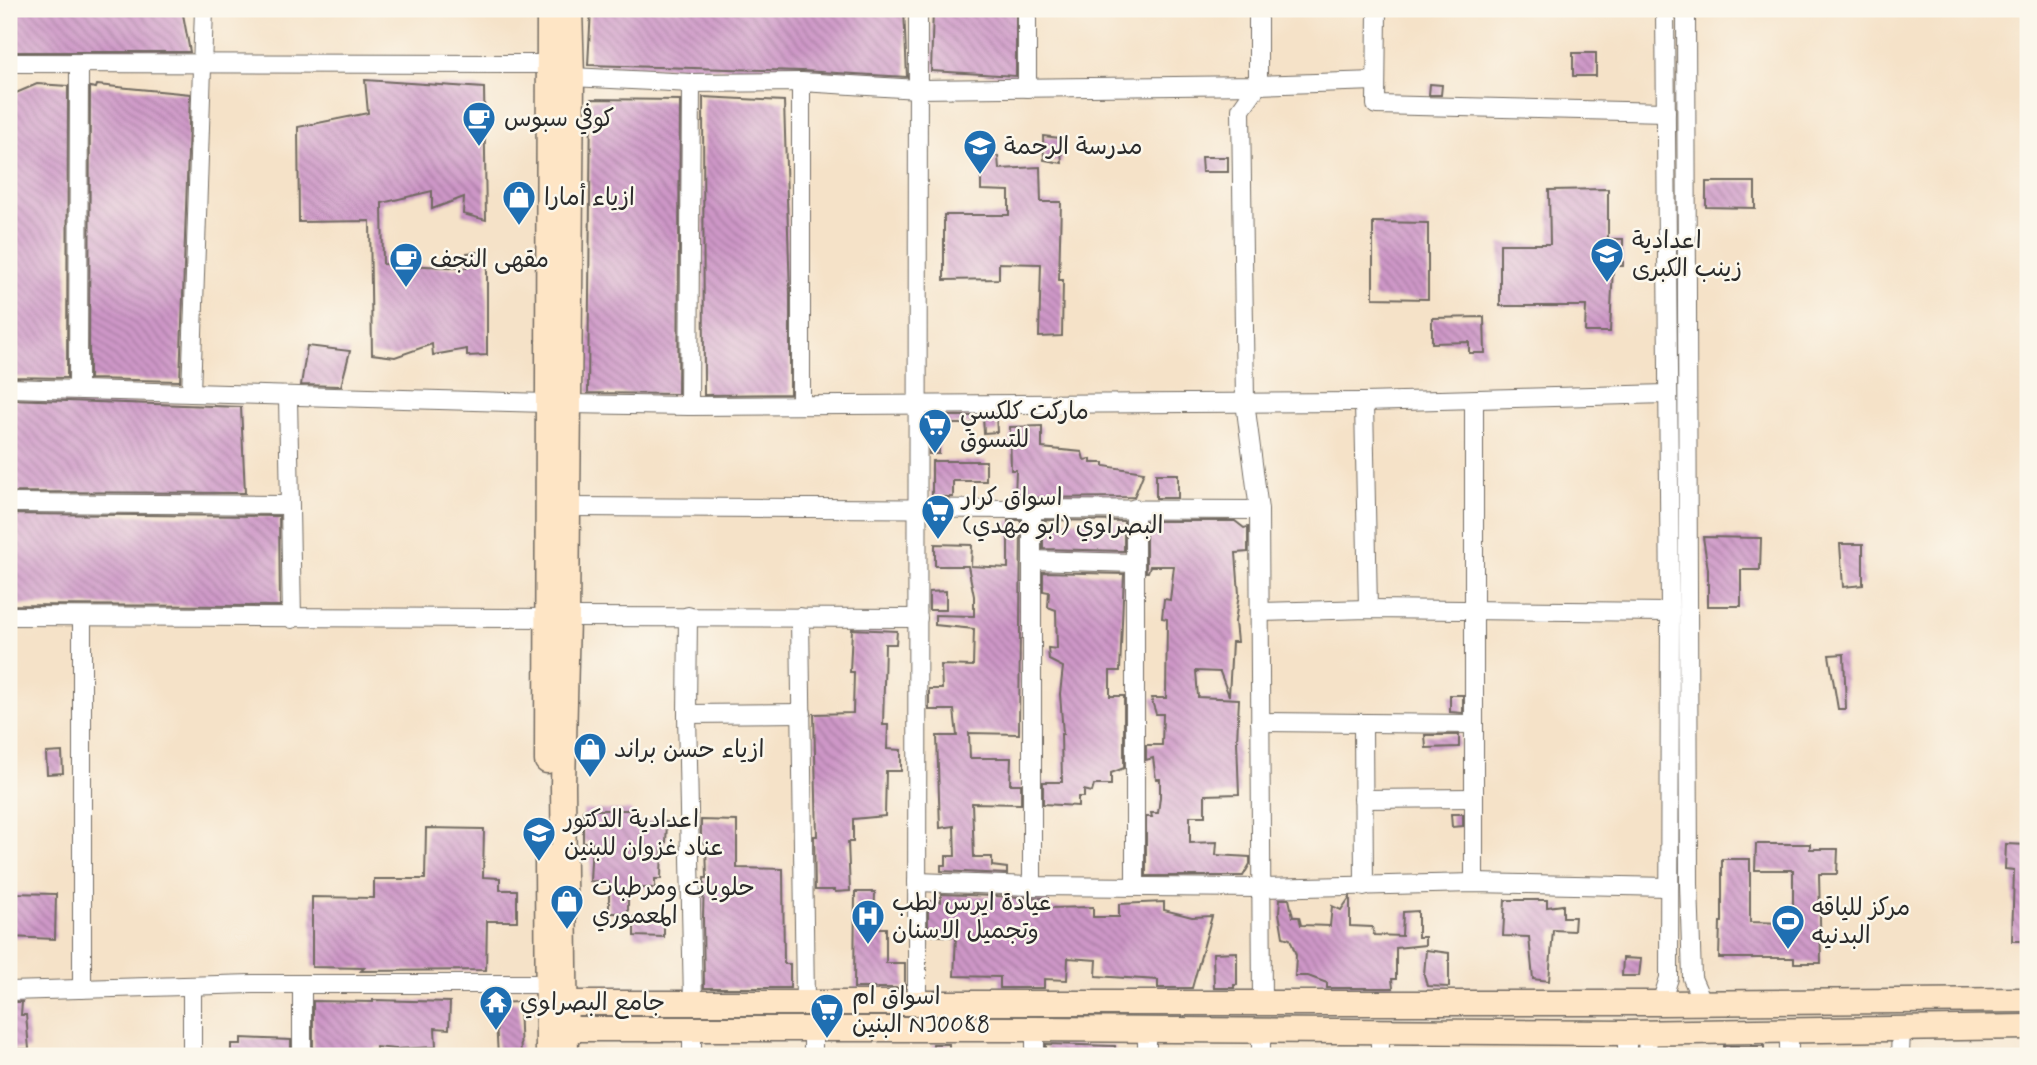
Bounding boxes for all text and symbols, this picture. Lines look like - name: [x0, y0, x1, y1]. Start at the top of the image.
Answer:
- cafe icon: كوفي سبوس: [460, 99, 498, 148]
- place label: كوفي سبوس: [504, 103, 614, 135]
- school or university icon: مدرسة الرحمة: [961, 127, 999, 176]
- place label: مدرسة الرحمة: [1004, 132, 1143, 163]
- shop icon: ازياء أمارا: [500, 178, 538, 227]
- place label: ازياء أمارا: [544, 182, 635, 214]
- place label: اعدادية زينب الكبرى: [1632, 226, 1742, 285]
- school or university icon: اعدادية زينب الكبرى: [1588, 235, 1626, 284]
- cafe icon: مقهى النجف: [387, 240, 425, 289]
- place label: مقهى النجف: [430, 245, 549, 276]
- place label: ماركت كلكسي للتسوق: [960, 397, 1089, 456]
- supermarket icon: ماركت كلكسي للتسوق: [916, 406, 954, 455]
- place label: اسواق كرار البصراوي (ابو مهدي): [960, 483, 1163, 542]
- supermarket icon: اسواق كرار البصراوي (ابو مهدي): [919, 492, 957, 541]
- shop icon: ازياء حسن براند: [571, 730, 609, 779]
- place label: ازياء حسن براند: [614, 735, 764, 766]
- place label: اعدادية الدكتور عناد غزوان للبنين: [562, 805, 723, 864]
- school or university icon: اعدادية الدكتور عناد غزوان للبنين: [520, 814, 558, 863]
- place label: حلويات ومرطبات المعموري: [592, 873, 755, 932]
- shop icon: حلويات ومرطبات المعموري: [548, 882, 586, 931]
- place label: عيادة ايرس لطب وتجميل الاسنان: [892, 888, 1052, 947]
- place label: مركز للياقه البدنيه: [1812, 893, 1910, 952]
- hospital icon: عيادة ايرس لطب وتجميل الاسنان: [849, 897, 887, 946]
- sports icon: مركز للياقه البدنيه: [1769, 902, 1807, 951]
- place label: اسواق ام البنين NJ0088: [852, 982, 990, 1041]
- temple icon: جامع البصراوي: [477, 983, 515, 1032]
- place label: جامع البصراوي: [520, 988, 665, 1019]
- supermarket icon: اسواق ام البنين NJ0088: [808, 991, 846, 1040]

